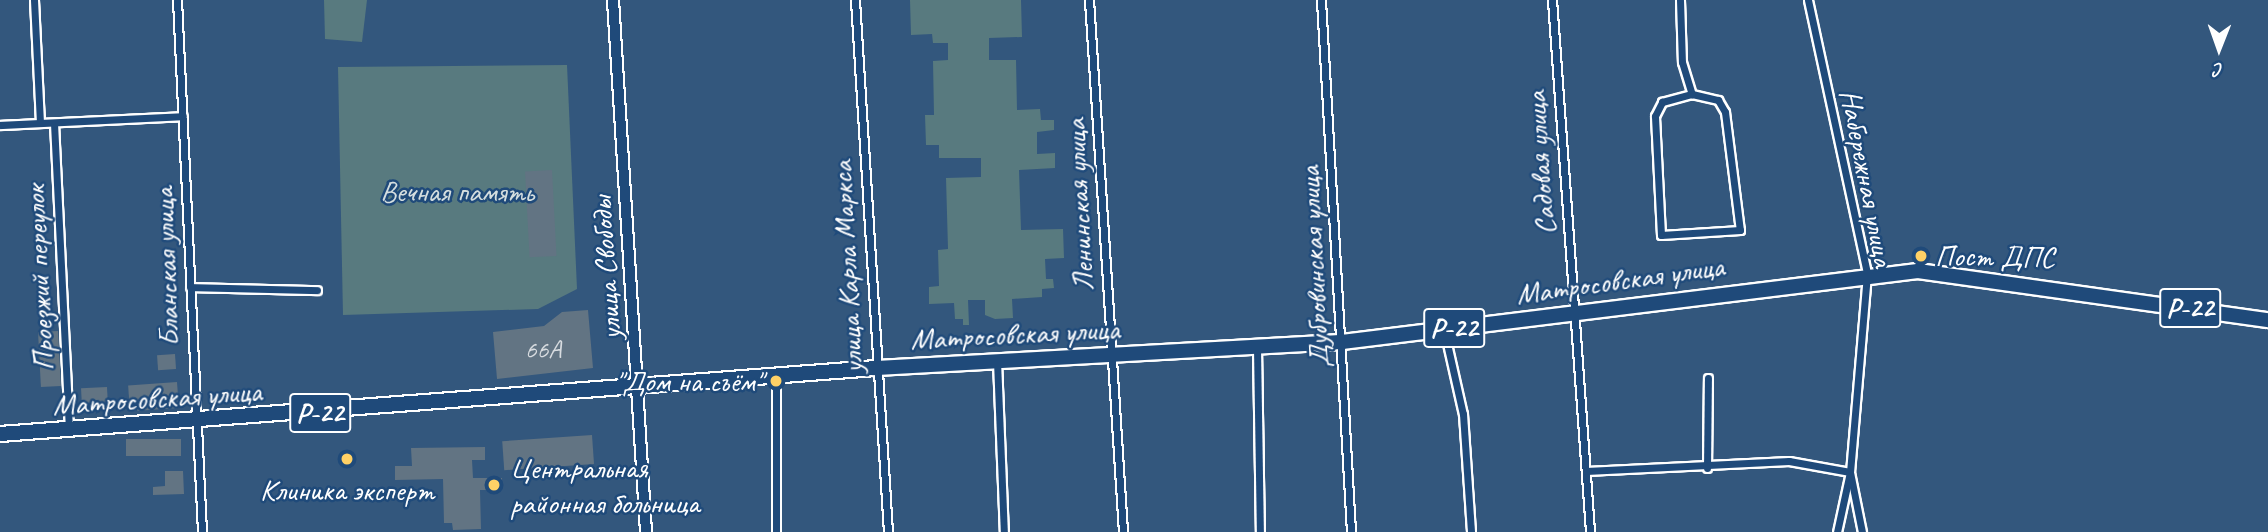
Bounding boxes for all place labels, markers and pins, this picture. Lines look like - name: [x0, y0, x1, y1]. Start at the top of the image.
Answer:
- place label: Пост ДПС: [1935, 238, 2054, 274]
- marker: Пост ДПС: [1913, 248, 1929, 264]
- place label: "Дом на съём": [614, 363, 762, 399]
- marker: "Дом на съём": [768, 373, 784, 389]
- marker: Клиника эксперт: [337, 449, 357, 469]
- place label: Центральная районная больница: [510, 450, 698, 520]
- place label: Клиника эксперт: [260, 472, 434, 508]
- marker: Центральная районная больница: [484, 475, 504, 495]

